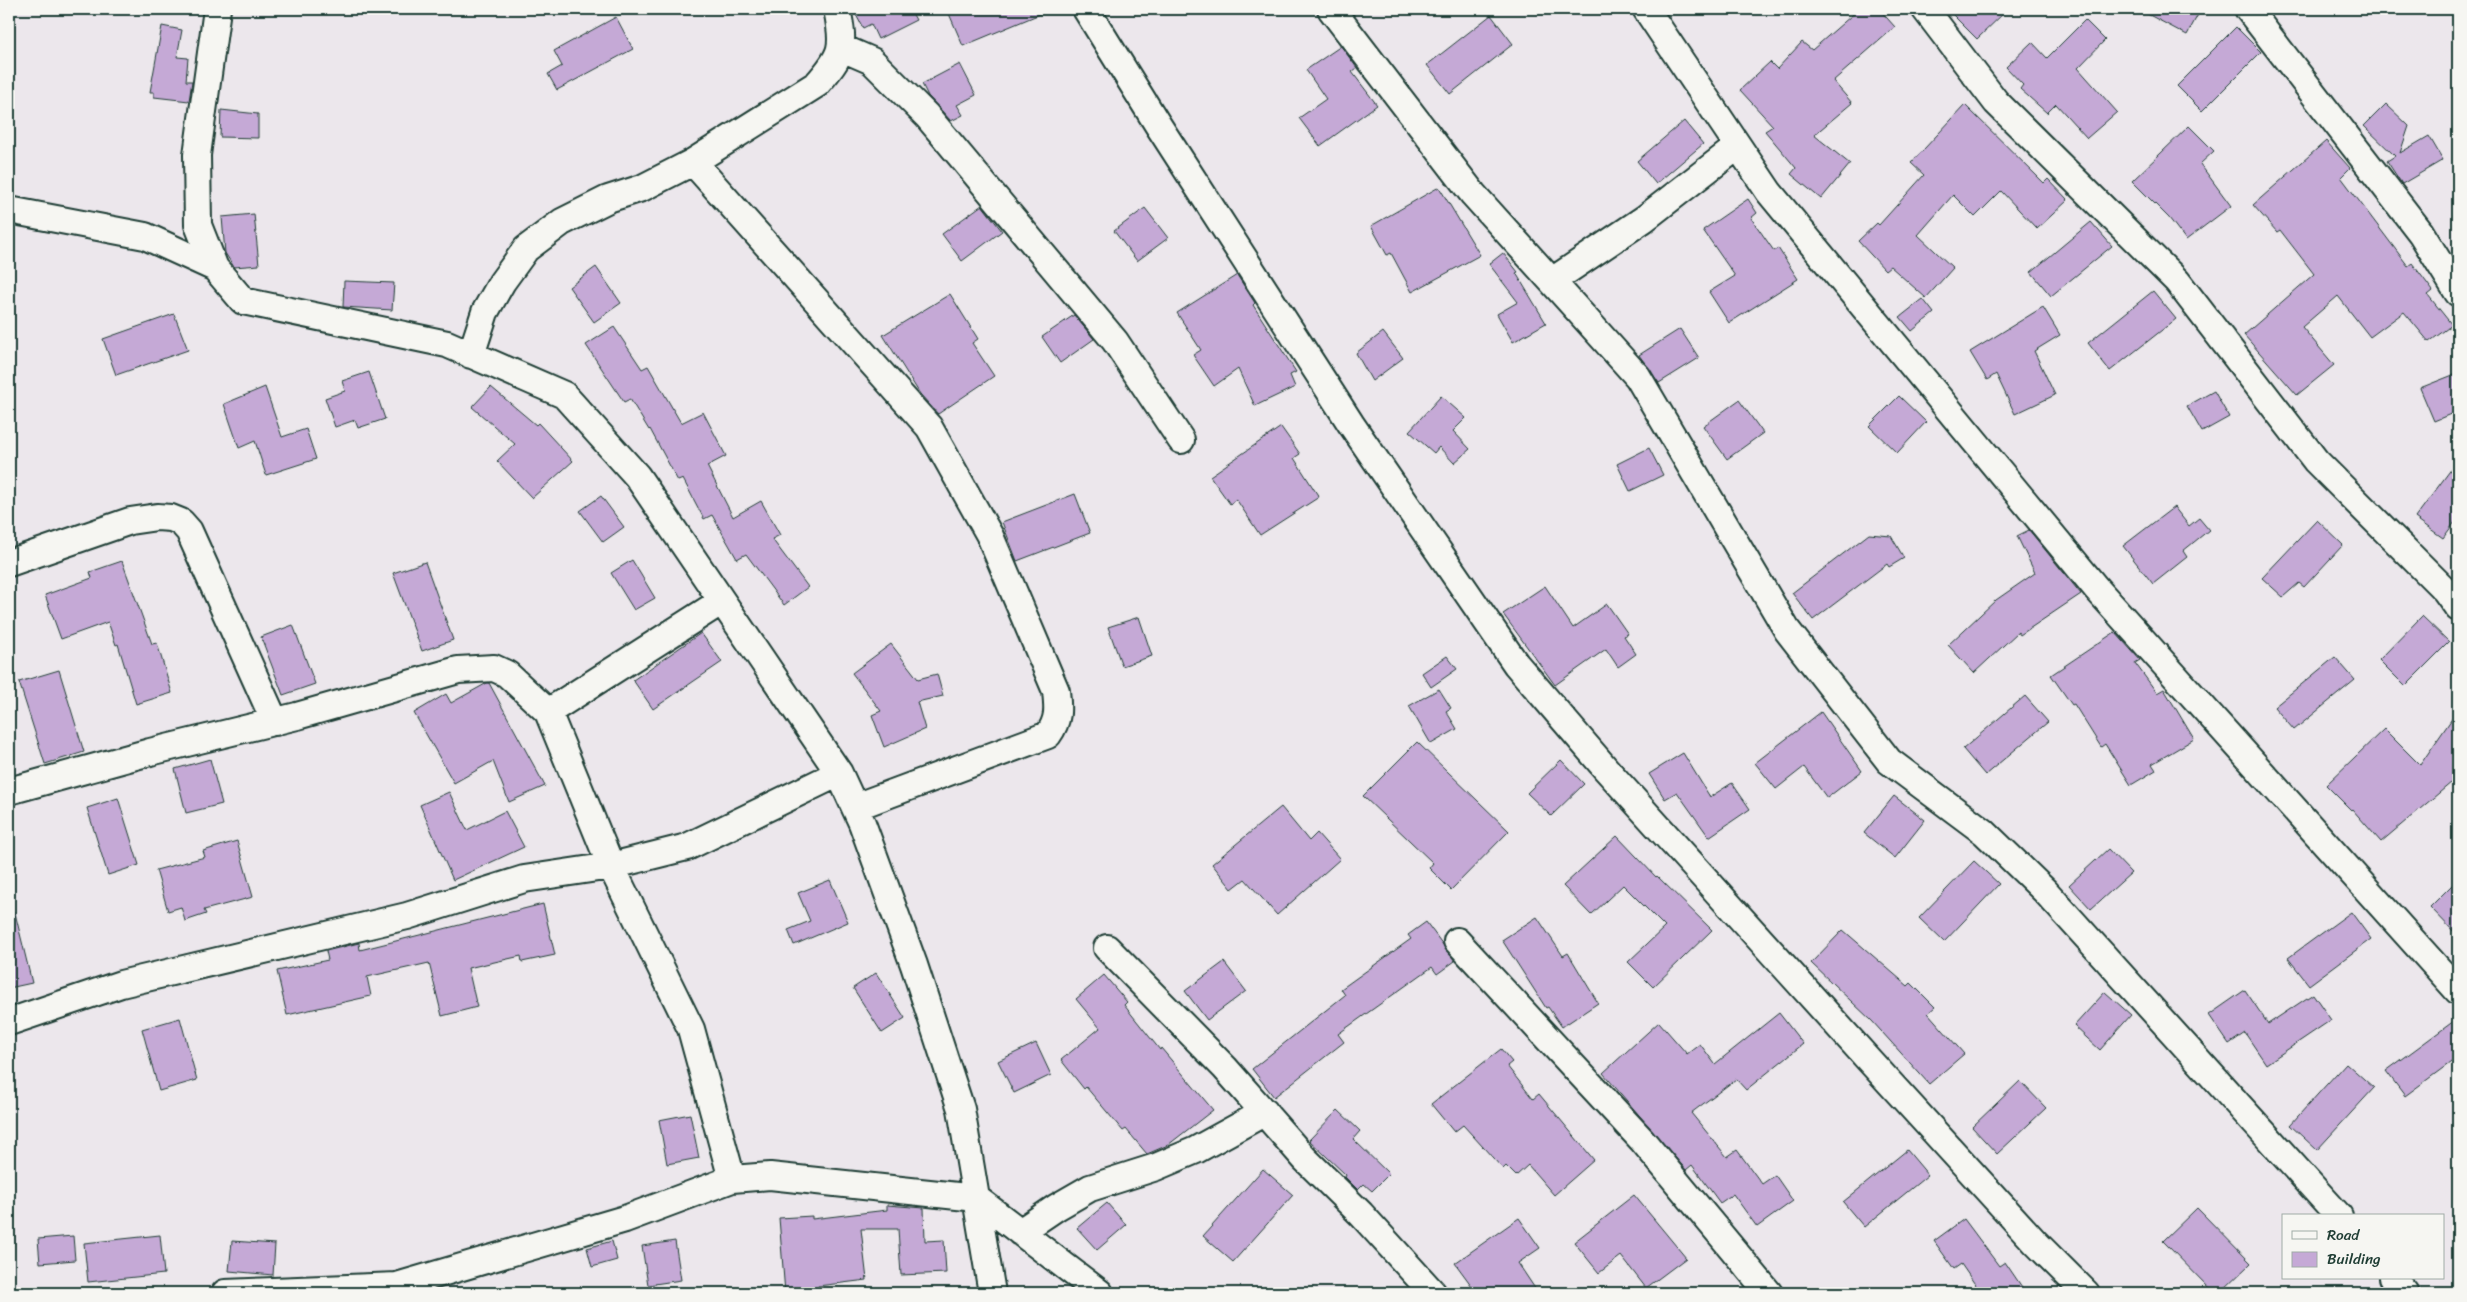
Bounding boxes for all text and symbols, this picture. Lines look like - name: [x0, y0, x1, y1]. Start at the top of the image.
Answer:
- legend: [2282, 1214, 2444, 1280]
- text: Road: [2327, 1222, 2360, 1248]
- text: Building: [2327, 1246, 2381, 1272]

